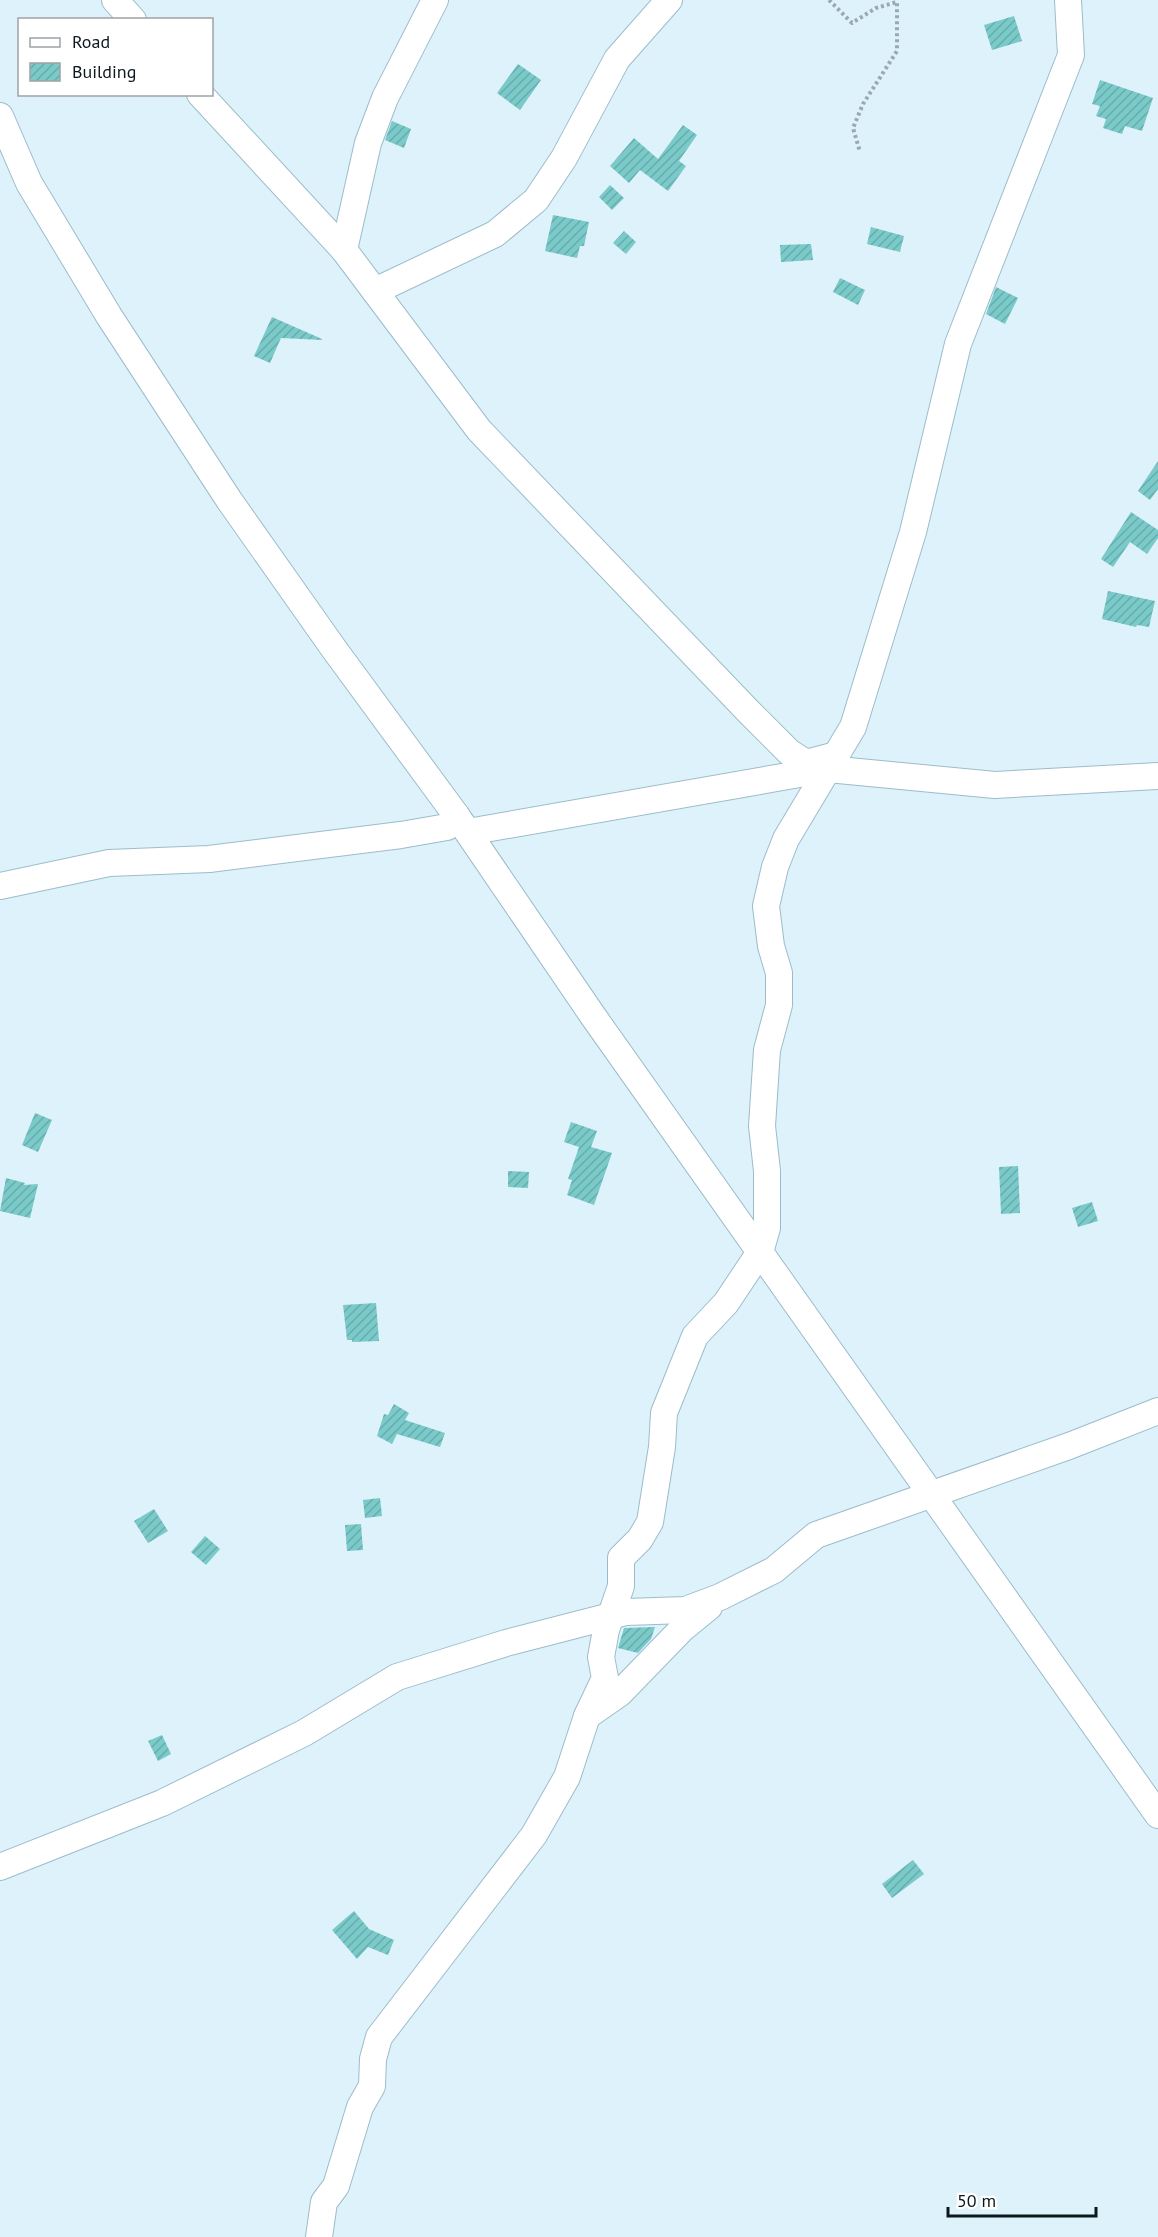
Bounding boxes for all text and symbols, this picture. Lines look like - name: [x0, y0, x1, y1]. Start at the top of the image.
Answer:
- legend: [18, 18, 213, 96]
- text: Road: [72, 30, 110, 53]
- text: Building: [72, 60, 136, 83]
- scale bar: [948, 2180, 1096, 2218]
- text: 50 m: [957, 2189, 996, 2212]

